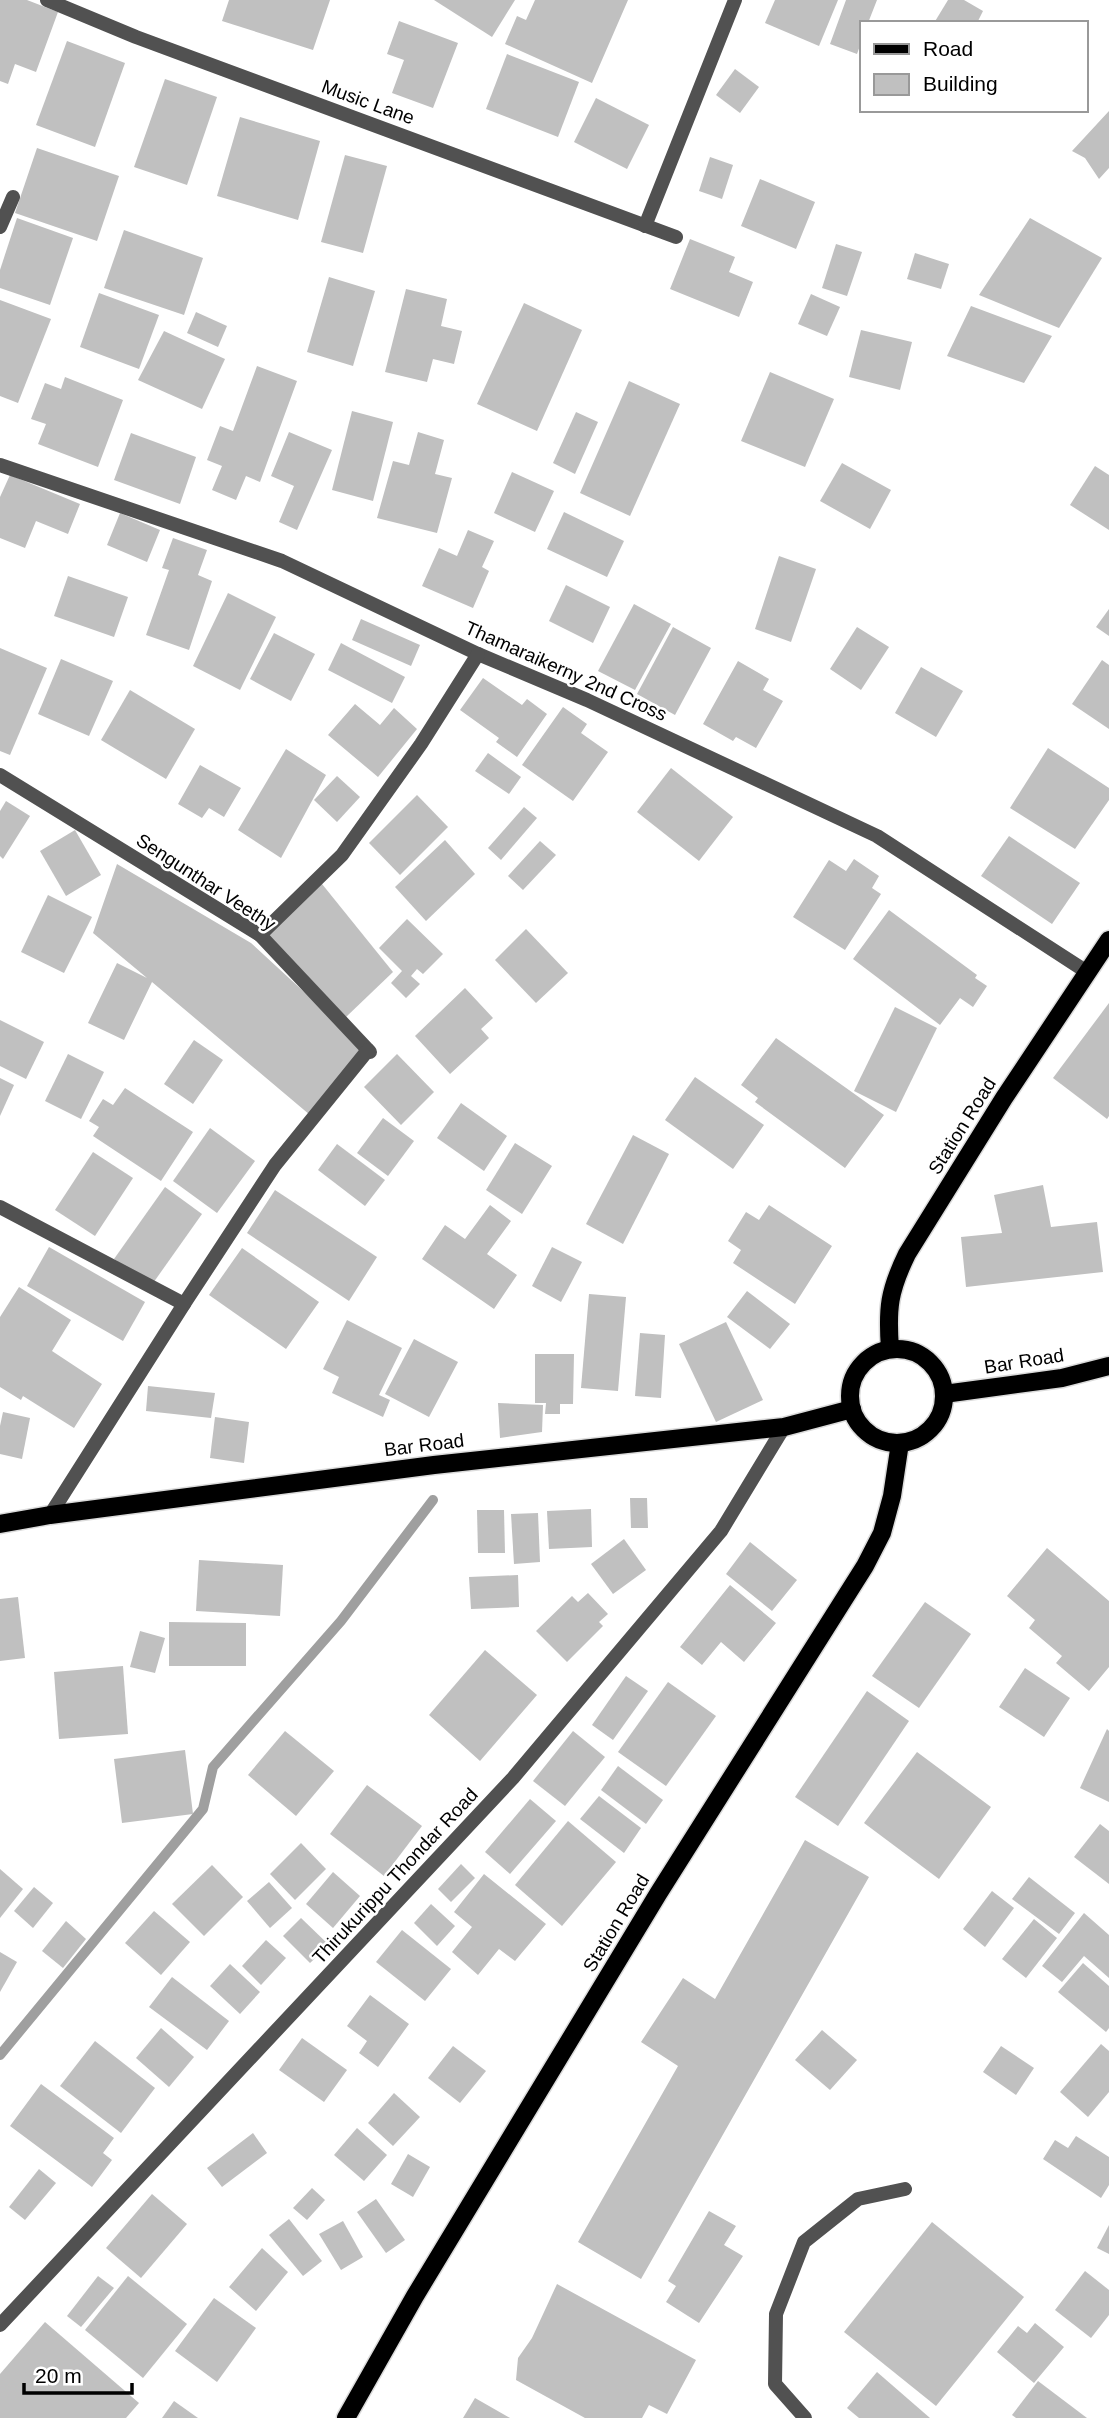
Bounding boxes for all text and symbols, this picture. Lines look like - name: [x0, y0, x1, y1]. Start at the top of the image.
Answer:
- legend: [860, 21, 1088, 112]
- text: Road: [923, 37, 973, 60]
- text: Building: [923, 72, 998, 95]
- street label: Music Lane: [319, 76, 417, 128]
- street label: Thamaraikerny 2nd Cross: [462, 617, 670, 725]
- street label: Sengunthar Veethy: [132, 829, 280, 935]
- street label: Station Road: [924, 1074, 1000, 1178]
- street label: Bar Road: [983, 1344, 1065, 1378]
- street label: Bar Road: [383, 1430, 465, 1460]
- street label: Thirukurippu Thondar Road: [308, 1784, 482, 1968]
- street label: Station Road: [579, 1871, 653, 1975]
- scale bar: [24, 2352, 133, 2396]
- text: 20 m: [35, 2364, 82, 2387]

